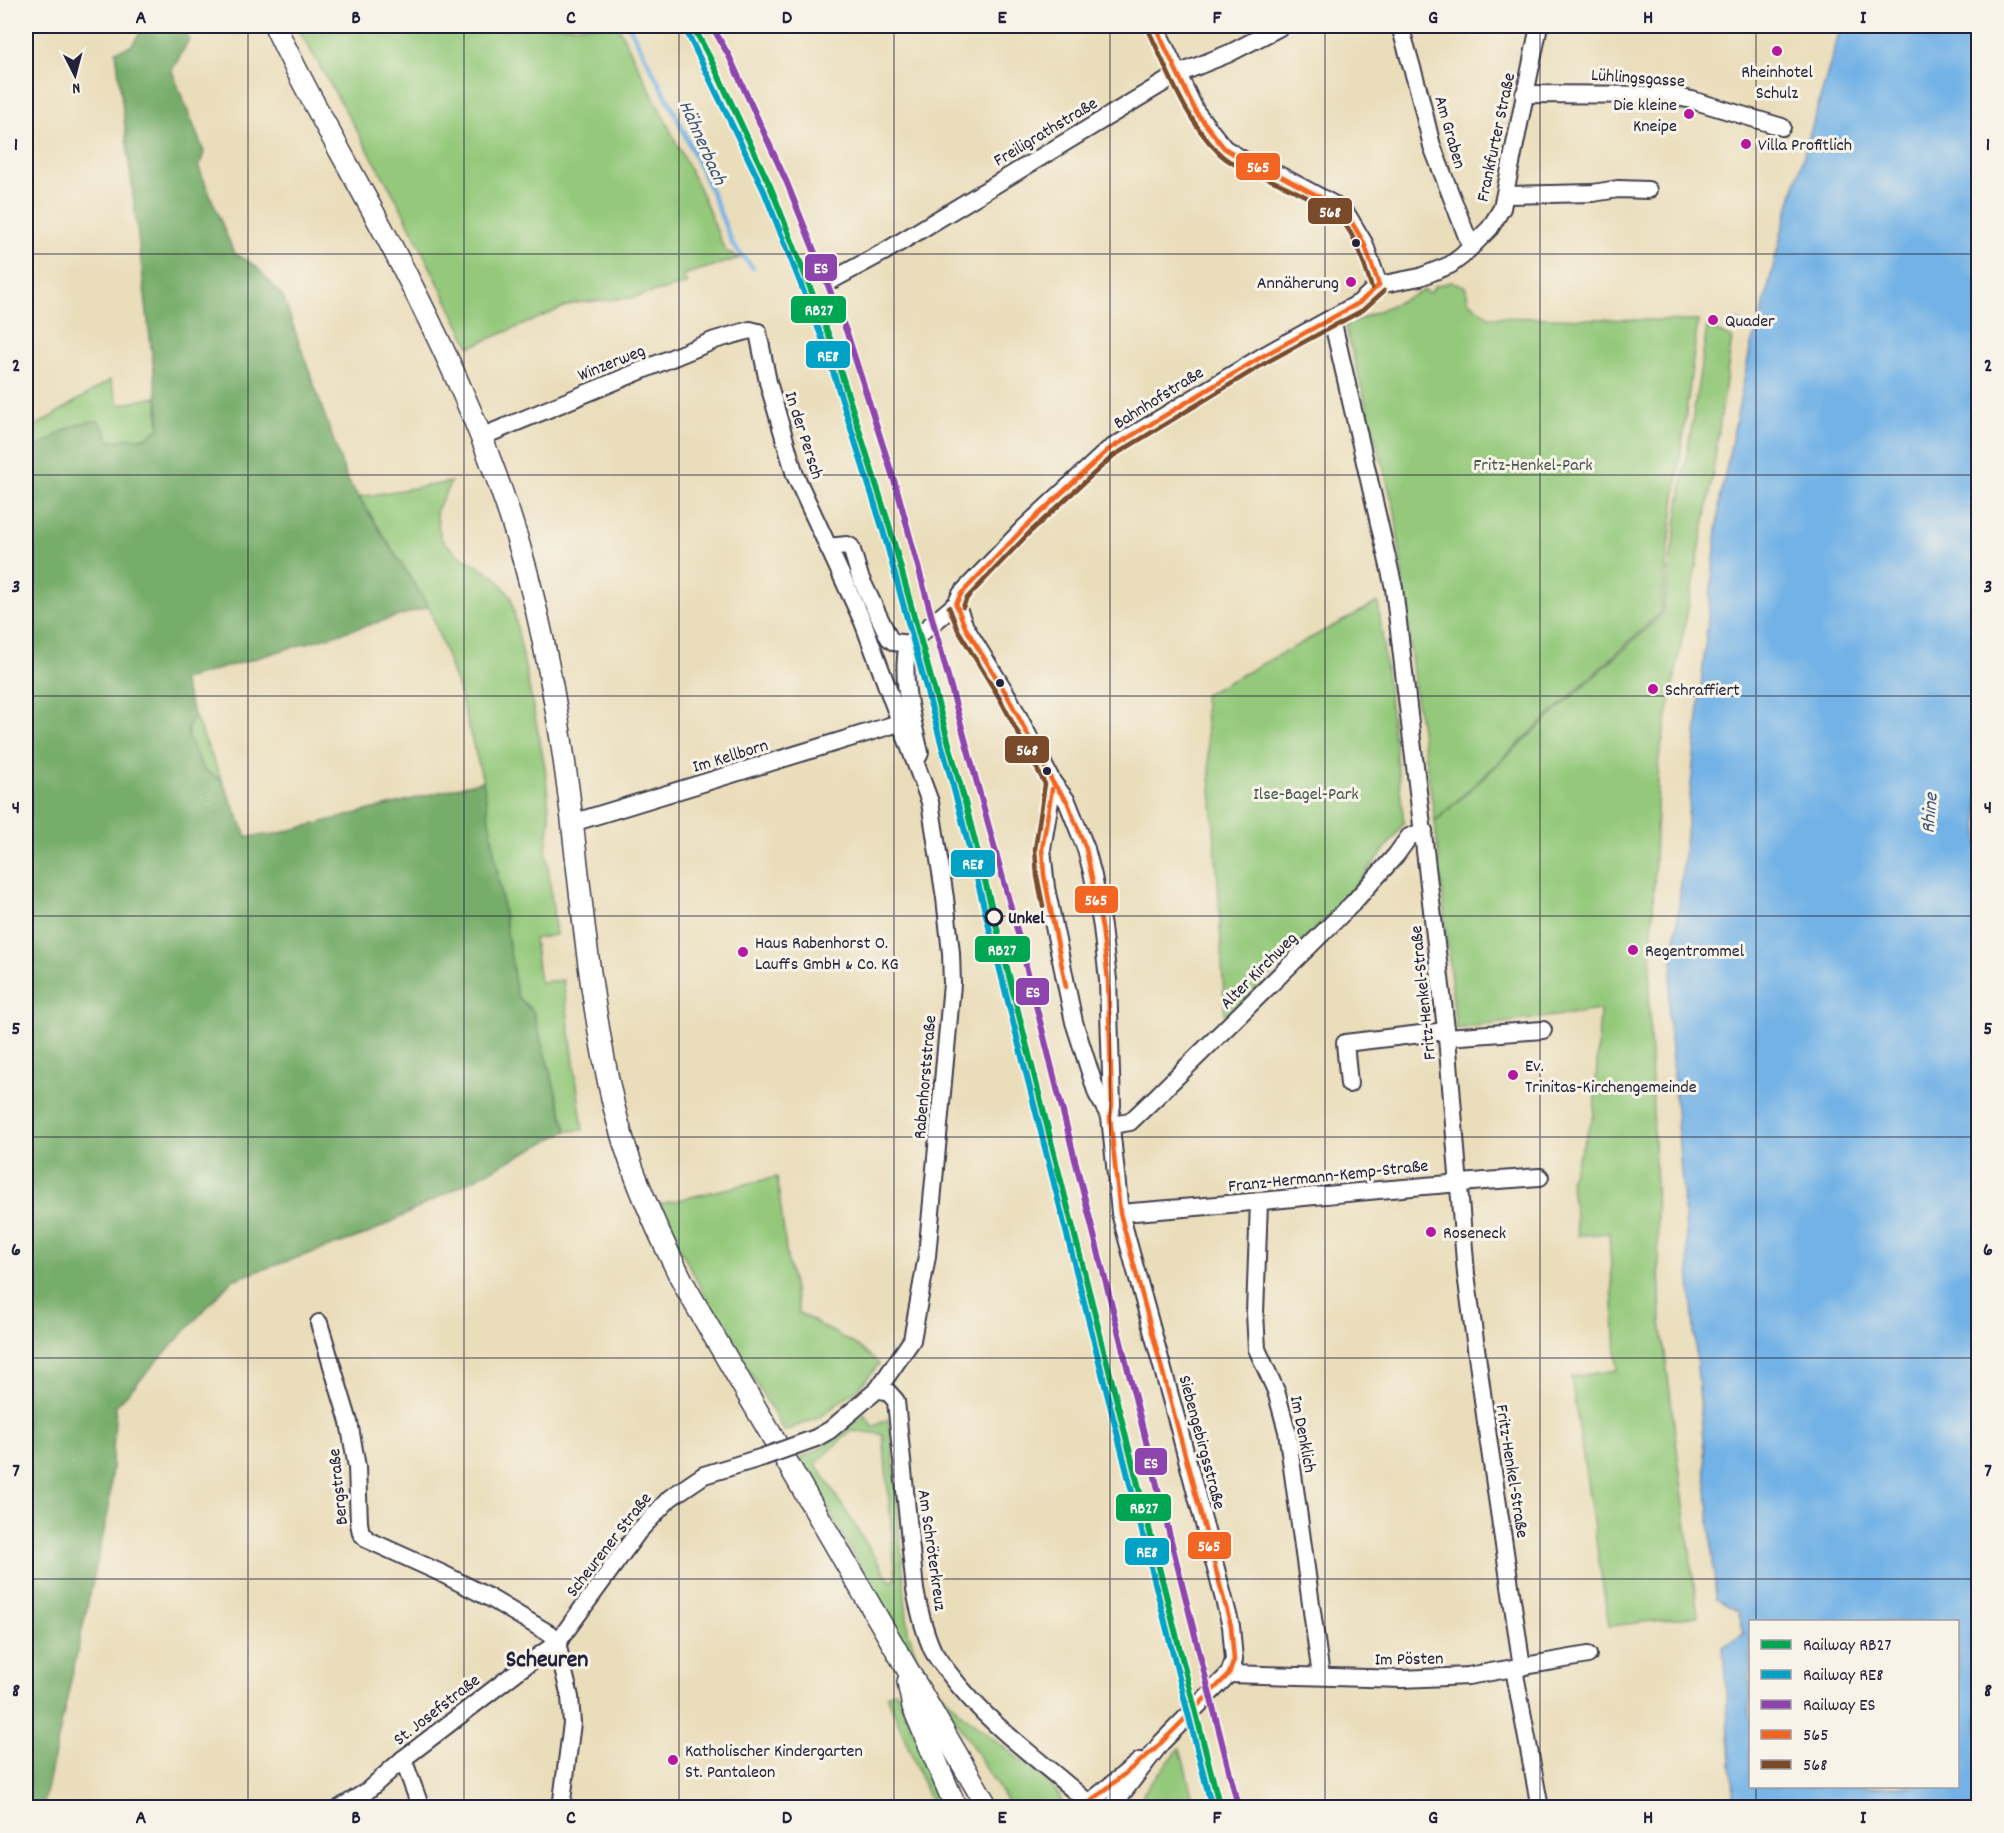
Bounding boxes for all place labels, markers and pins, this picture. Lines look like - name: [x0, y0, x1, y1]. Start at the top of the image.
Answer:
- marker: Rheinhotel Schulz: [1770, 44, 1784, 58]
- place label: Rheinhotel Schulz: [1741, 61, 1814, 107]
- place label: Die kleine Kneipe: [1613, 94, 1677, 140]
- marker: Die kleine Kneipe: [1682, 107, 1696, 121]
- place label: Villa Profitlich: [1758, 134, 1852, 159]
- marker: Villa Profitlich: [1739, 137, 1753, 151]
- unlabelled marker: [1350, 237, 1362, 249]
- place label: Annäherung: [1257, 272, 1339, 297]
- marker: Annäherung: [1344, 275, 1358, 289]
- place label: Quader: [1725, 310, 1775, 335]
- marker: Quader: [1706, 313, 1720, 327]
- unlabelled marker: [994, 677, 1006, 689]
- place label: Schraffiert: [1665, 679, 1740, 704]
- marker: Schraffiert: [1646, 682, 1660, 696]
- unlabelled marker: [1041, 765, 1053, 777]
- place label: Unkel: [1008, 907, 1045, 932]
- marker: Unkel: [985, 908, 1003, 926]
- place label: Haus Rabenhorst O. Lauffs GmbH & Co. KG: [755, 932, 899, 978]
- place label: Regentrommel: [1645, 940, 1745, 965]
- marker: Regentrommel: [1626, 943, 1640, 957]
- marker: Haus Rabenhorst O. Lauffs GmbH & Co. KG: [736, 945, 750, 959]
- place label: Ev. Trinitas-Kirchengemeinde: [1525, 1055, 1697, 1101]
- marker: Ev. Trinitas-Kirchengemeinde: [1506, 1068, 1520, 1082]
- place label: Roseneck: [1443, 1222, 1506, 1247]
- marker: Roseneck: [1424, 1225, 1438, 1239]
- place label: Katholischer Kindergarten St. Pantaleon: [685, 1740, 863, 1786]
- marker: Katholischer Kindergarten St. Pantaleon: [666, 1753, 680, 1767]

